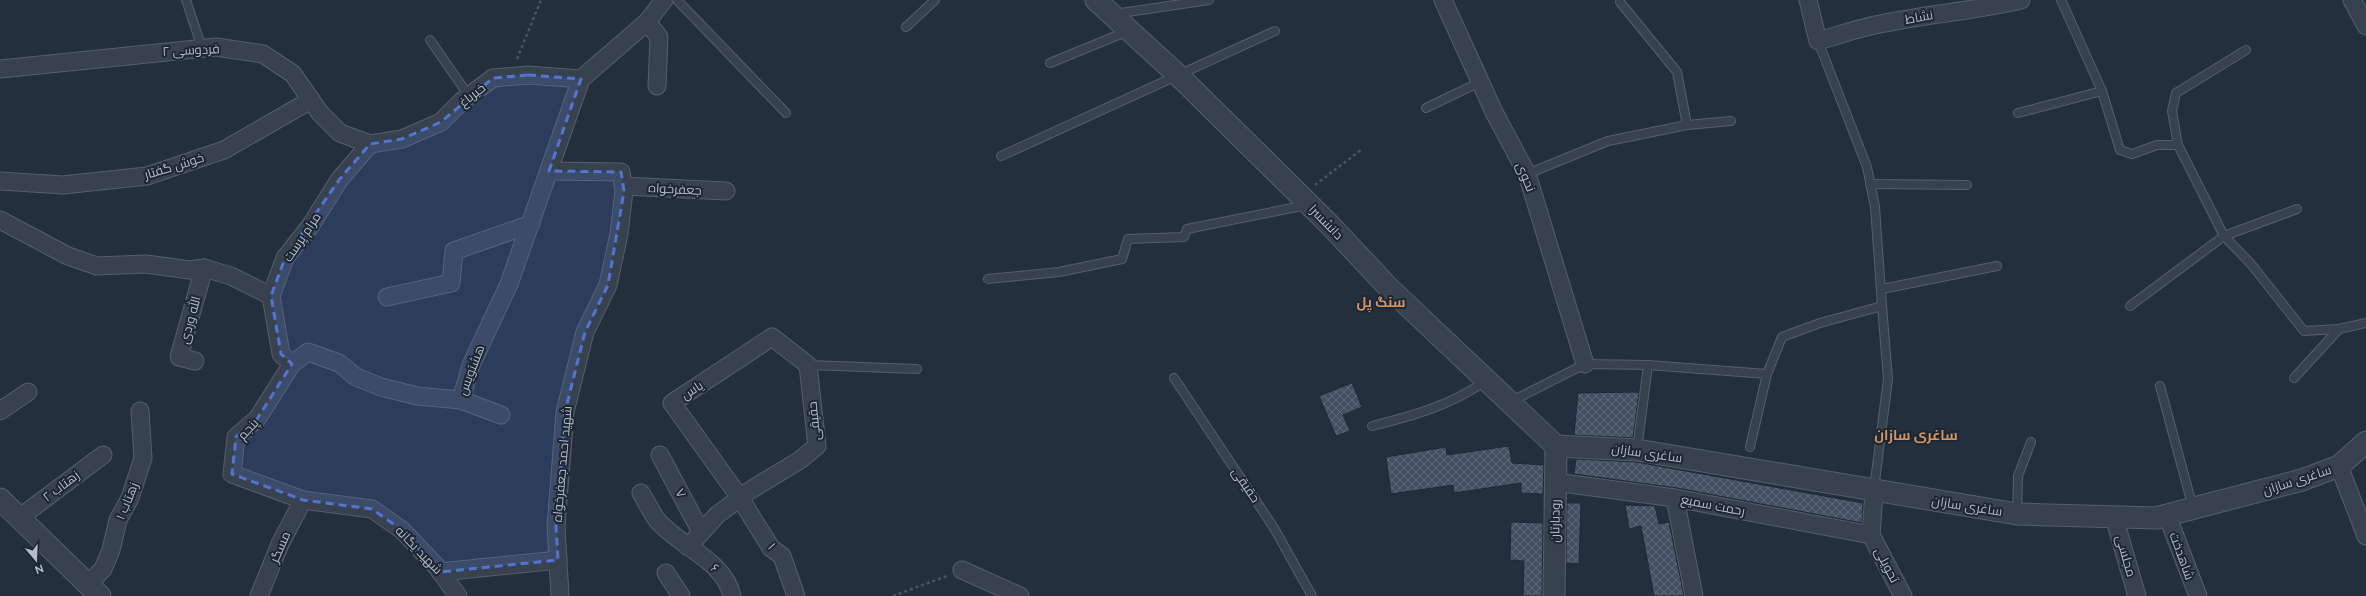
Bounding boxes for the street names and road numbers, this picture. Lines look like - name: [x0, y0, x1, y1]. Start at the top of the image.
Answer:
- street label: نشاط: [1904, 7, 1934, 27]
- street label: فردوسی ۲: [162, 41, 220, 59]
- street label: خیرباغ: [456, 80, 489, 111]
- street label: خوش گفتار: [141, 150, 206, 183]
- street label: نحوی: [1513, 160, 1539, 194]
- street label: جعفرخواه: [648, 180, 702, 198]
- street label: دانشسرا: [1306, 201, 1346, 243]
- street label: مرام پرست: [280, 210, 326, 266]
- street label: الله وردی: [175, 294, 204, 346]
- street label: هشتویس: [455, 343, 487, 397]
- street label: یاس: [678, 377, 706, 403]
- street label: حقیقی: [804, 401, 824, 441]
- street label: شهید احمد جعفرخواه: [549, 405, 575, 523]
- street label: پنجم: [234, 415, 263, 444]
- street label: ساغری سازان: [1611, 441, 1683, 465]
- street label: ساغری سازان: [2261, 462, 2333, 498]
- street label: حقیقی: [1229, 465, 1263, 505]
- street label: زهتاب ۲: [40, 467, 82, 505]
- street label: زهتاب ۱: [113, 480, 141, 522]
- street label: ۷: [672, 486, 690, 500]
- street label: رحمت سمیع: [1680, 491, 1746, 520]
- street label: ساغری سازان: [1931, 493, 2003, 519]
- street label: رودبارتان: [1547, 499, 1563, 543]
- street label: شهید یگانه: [392, 523, 446, 577]
- street label: مسگر: [266, 529, 293, 566]
- street label: شاهدخت: [2166, 530, 2198, 582]
- street label: مجلسی: [2113, 533, 2139, 579]
- street label: ۱: [765, 540, 779, 552]
- street label: تحویلی: [1872, 545, 1903, 586]
- street label: ۶: [708, 560, 722, 576]

